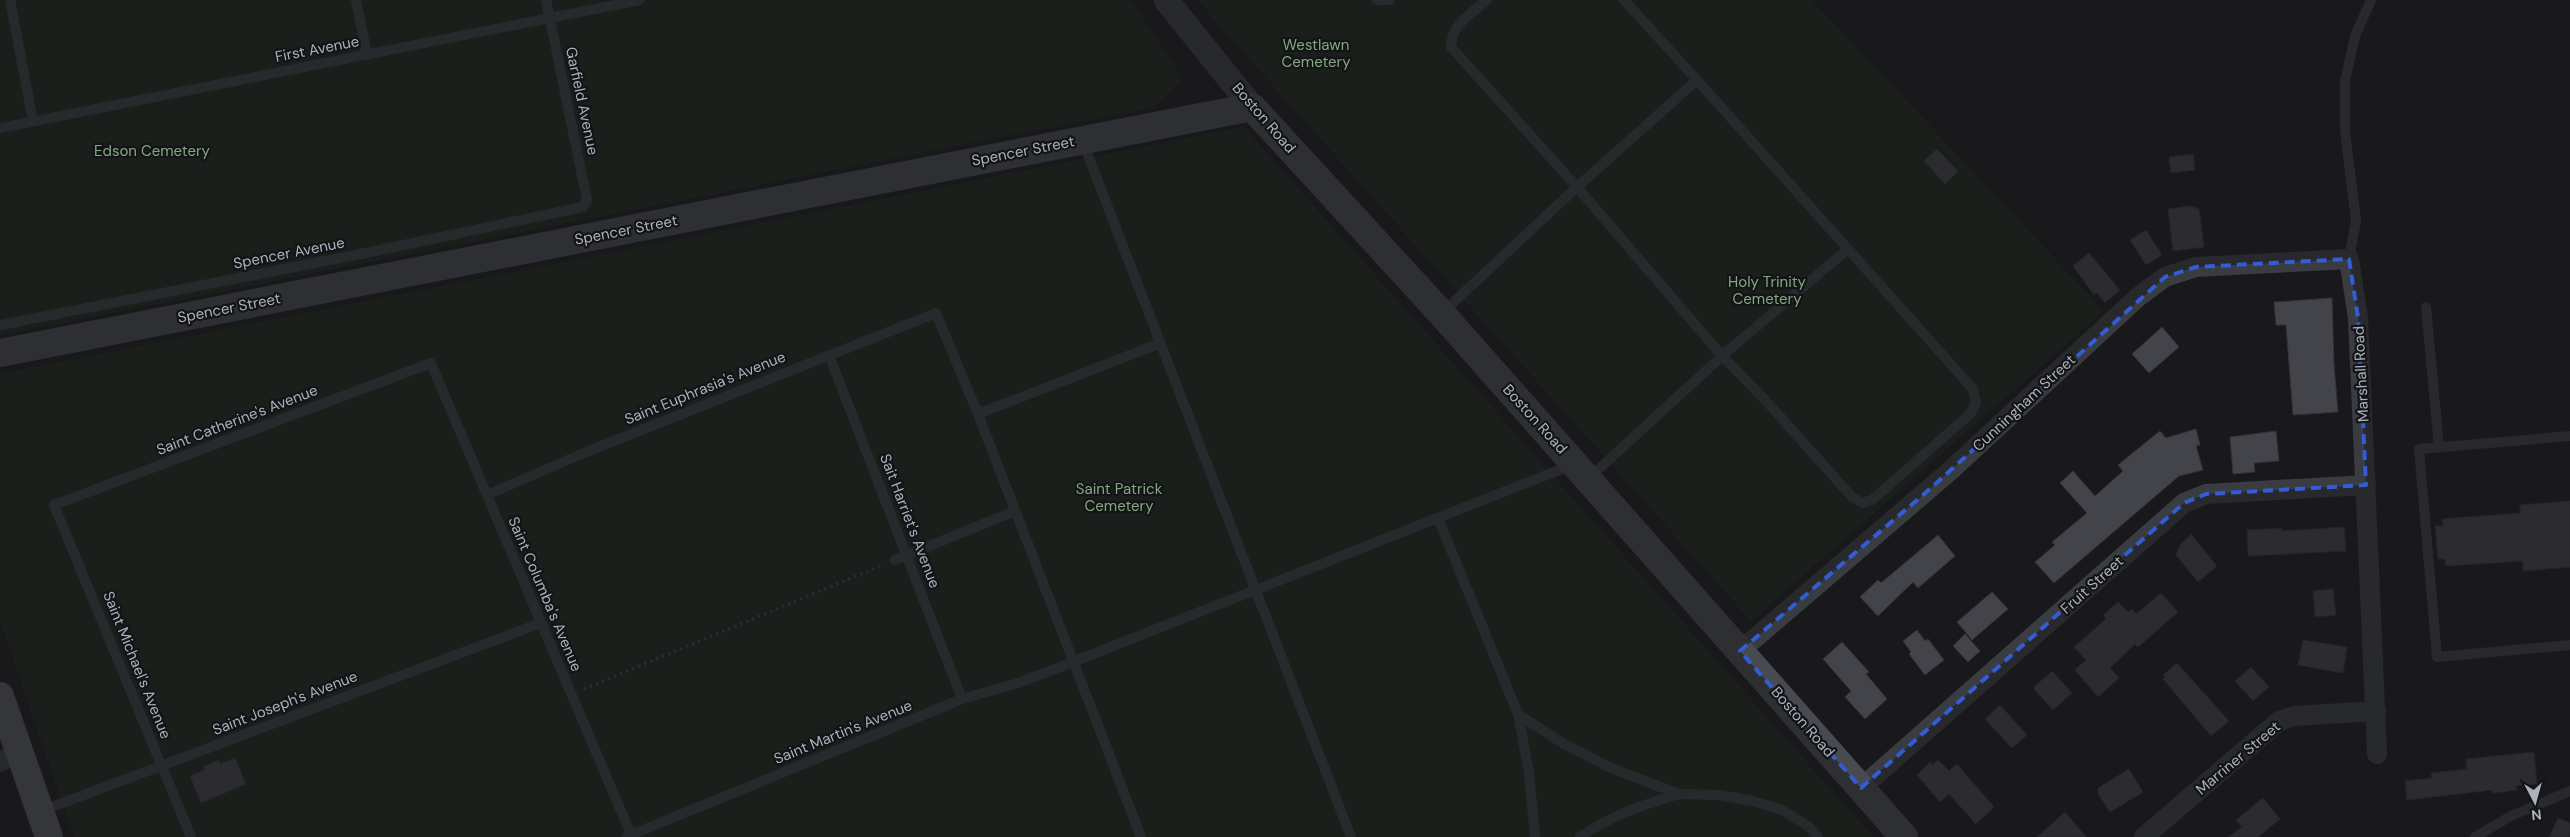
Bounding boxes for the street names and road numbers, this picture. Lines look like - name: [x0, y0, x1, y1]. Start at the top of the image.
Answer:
- street label: First Avenue: [273, 31, 361, 67]
- street label: Garfield Avenue: [561, 45, 603, 157]
- street label: Boston Road: [1228, 79, 1300, 157]
- street label: Spencer Street: [970, 131, 1076, 171]
- street label: Spencer Street: [573, 210, 679, 250]
- street label: Spencer Avenue: [232, 232, 346, 274]
- street label: Spencer Street: [176, 288, 282, 328]
- street label: Marshall Road: [2348, 325, 2374, 423]
- street label: Saint Euphrasia's Avenue: [622, 347, 788, 429]
- street label: Cunningham Street: [1968, 350, 2080, 456]
- street label: Saint Catherine's Avenue: [154, 380, 320, 460]
- street label: Boston Road: [1498, 380, 1572, 458]
- street label: Sait Harriet's Avenue: [875, 451, 945, 591]
- street label: Saint Columba's Avenue: [503, 514, 587, 674]
- street label: Fruit Street: [2056, 551, 2128, 619]
- street label: Saint Michael's Avenue: [98, 588, 176, 742]
- street label: Saint Joseph's Avenue: [210, 666, 360, 740]
- street label: Boston Road: [1767, 683, 1839, 761]
- street label: Saint Martin's Avenue: [771, 695, 915, 769]
- street label: Marriner Street: [2191, 717, 2285, 799]

